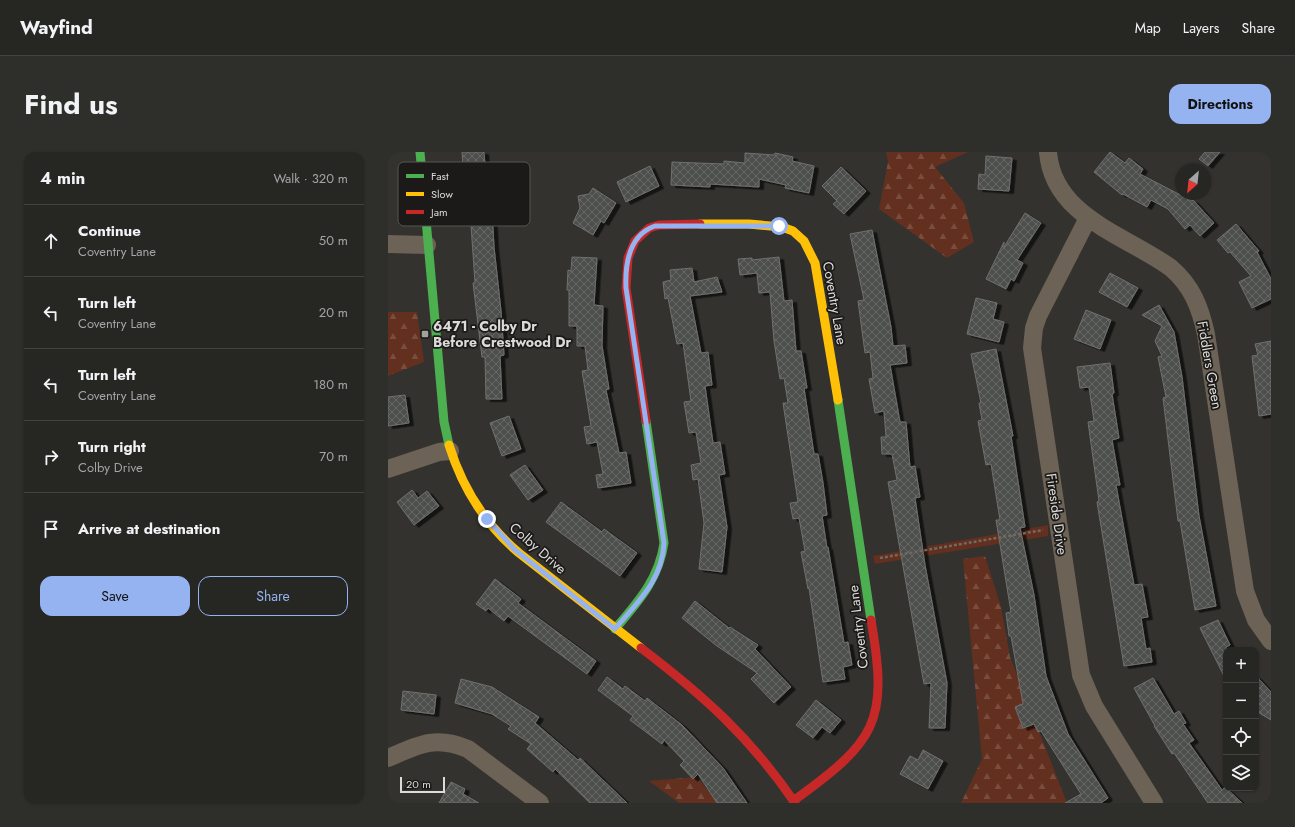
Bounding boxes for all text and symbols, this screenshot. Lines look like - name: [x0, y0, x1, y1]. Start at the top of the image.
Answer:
- text: Wayfind: [20, 14, 93, 41]
- text: Map: [1135, 18, 1161, 38]
- text: Layers: [1183, 18, 1219, 38]
- text: Share: [1241, 18, 1275, 38]
- text: Find us: [24, 84, 118, 125]
- button: Directions: [1169, 84, 1271, 124]
- legend: [398, 162, 530, 226]
- north arrow: [1175, 164, 1211, 200]
- text: 4 min: [40, 166, 85, 190]
- text: Fast: [431, 168, 449, 184]
- text: Walk · 320 m: [273, 169, 348, 188]
- text: Slow: [431, 186, 453, 202]
- text: Jam: [429, 204, 448, 220]
- route start: [770, 217, 788, 235]
- text: Continue: [78, 220, 141, 242]
- icon: ahead: [40, 230, 62, 252]
- text: 50 m: [319, 231, 348, 250]
- text: Coventry Lane: [78, 242, 156, 261]
- street label: Coventry Lane: [818, 260, 852, 346]
- text: Turn left: [78, 292, 136, 314]
- icon: left: [40, 302, 62, 324]
- text: 20 m: [319, 303, 348, 322]
- text: Coventry Lane: [78, 314, 156, 333]
- place label: 6471 - Colby Dr Before Crestwood Dr: [433, 316, 571, 352]
- street label: Fiddlers Green: [1192, 319, 1228, 411]
- marker: 6471 - Colby Dr Before Crestwood Dr: [420, 329, 430, 339]
- text: Turn left: [78, 364, 136, 386]
- icon: left: [40, 374, 62, 396]
- text: 180 m: [313, 375, 348, 394]
- text: Coventry Lane: [78, 386, 156, 405]
- text: Turn right: [78, 436, 146, 458]
- icon: right: [40, 446, 62, 468]
- text: 70 m: [319, 447, 348, 466]
- text: Colby Drive: [78, 458, 143, 477]
- street label: Fireside Drive: [1041, 472, 1073, 556]
- route end: [478, 510, 496, 528]
- icon: arrive: [40, 518, 62, 540]
- text: Arrive at destination: [78, 518, 220, 540]
- street label: Colby Drive: [505, 518, 571, 578]
- button: Save: [40, 576, 190, 616]
- button: Share: [198, 576, 348, 616]
- street label: Coventry Lane: [843, 584, 873, 670]
- map controls: [1223, 647, 1259, 791]
- button: +: [1223, 647, 1259, 683]
- button: −: [1223, 683, 1259, 719]
- button: locate: [1223, 719, 1259, 755]
- button: layers: [1223, 755, 1259, 791]
- scale bar: [400, 775, 445, 794]
- text: 20 m: [406, 776, 431, 792]

